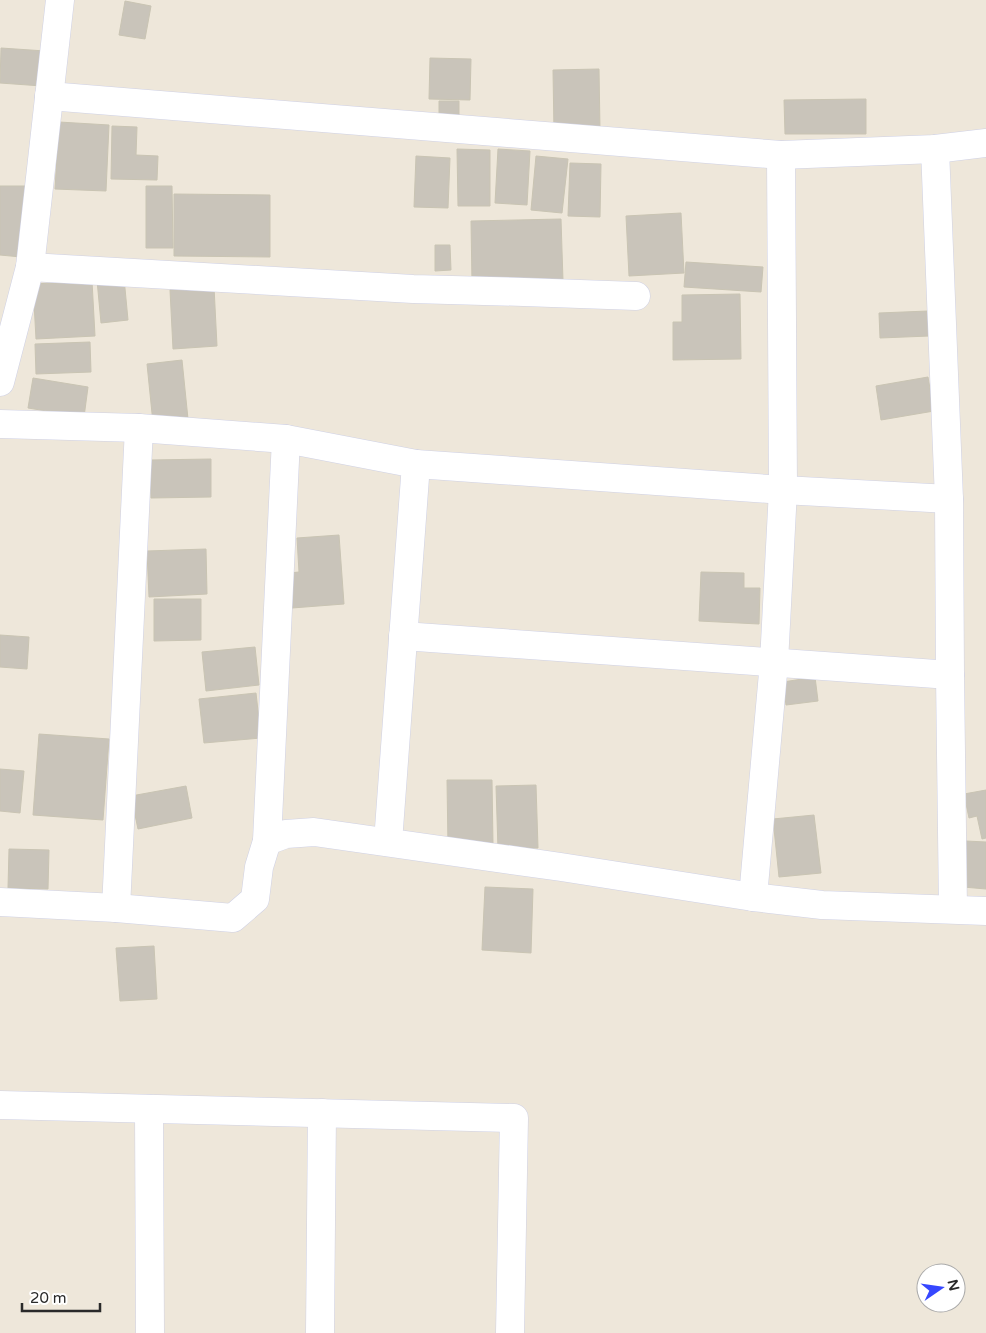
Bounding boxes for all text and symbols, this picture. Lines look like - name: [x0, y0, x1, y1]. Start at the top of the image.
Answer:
- north arrow: [916, 1263, 966, 1313]
- text: N: [944, 1278, 963, 1293]
- scale bar: [22, 1280, 100, 1312]
- text: 20 m: [30, 1289, 67, 1307]

